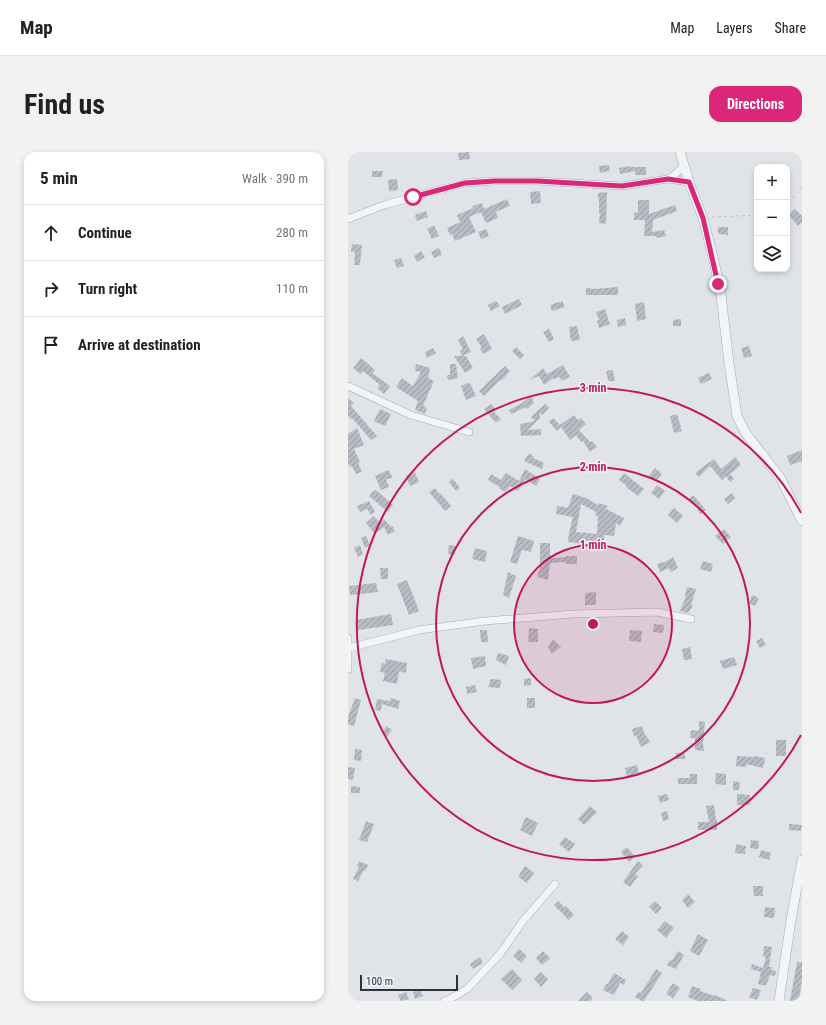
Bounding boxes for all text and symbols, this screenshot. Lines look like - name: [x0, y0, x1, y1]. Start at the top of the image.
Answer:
- text: Map: [20, 16, 53, 39]
- text: Map: [670, 20, 694, 36]
- text: Layers: [716, 20, 753, 36]
- text: Share: [775, 20, 806, 36]
- button: Directions: [709, 86, 802, 122]
- text: Find us: [24, 88, 105, 121]
- map controls: [754, 164, 790, 272]
- button: +: [754, 164, 790, 200]
- text: 5 min: [40, 168, 78, 188]
- text: Walk · 390 m: [242, 171, 308, 186]
- route start: [404, 188, 422, 206]
- button: −: [754, 200, 790, 236]
- icon: ahead: [40, 222, 62, 244]
- text: Continue: [78, 224, 132, 242]
- text: 280 m: [276, 225, 308, 240]
- button: layers: [754, 236, 790, 272]
- route end: [709, 275, 727, 293]
- icon: right: [40, 278, 62, 300]
- text: Turn right: [78, 280, 137, 298]
- text: 110 m: [276, 281, 308, 296]
- icon: arrive: [40, 334, 62, 356]
- text: Arrive at destination: [78, 336, 201, 354]
- text: 3 min: [580, 381, 606, 395]
- text: 2 min: [580, 460, 606, 474]
- text: 1 min: [580, 538, 606, 552]
- centre of rings: [586, 617, 600, 631]
- scale bar: [360, 973, 458, 992]
- text: 100 m: [366, 975, 393, 988]

